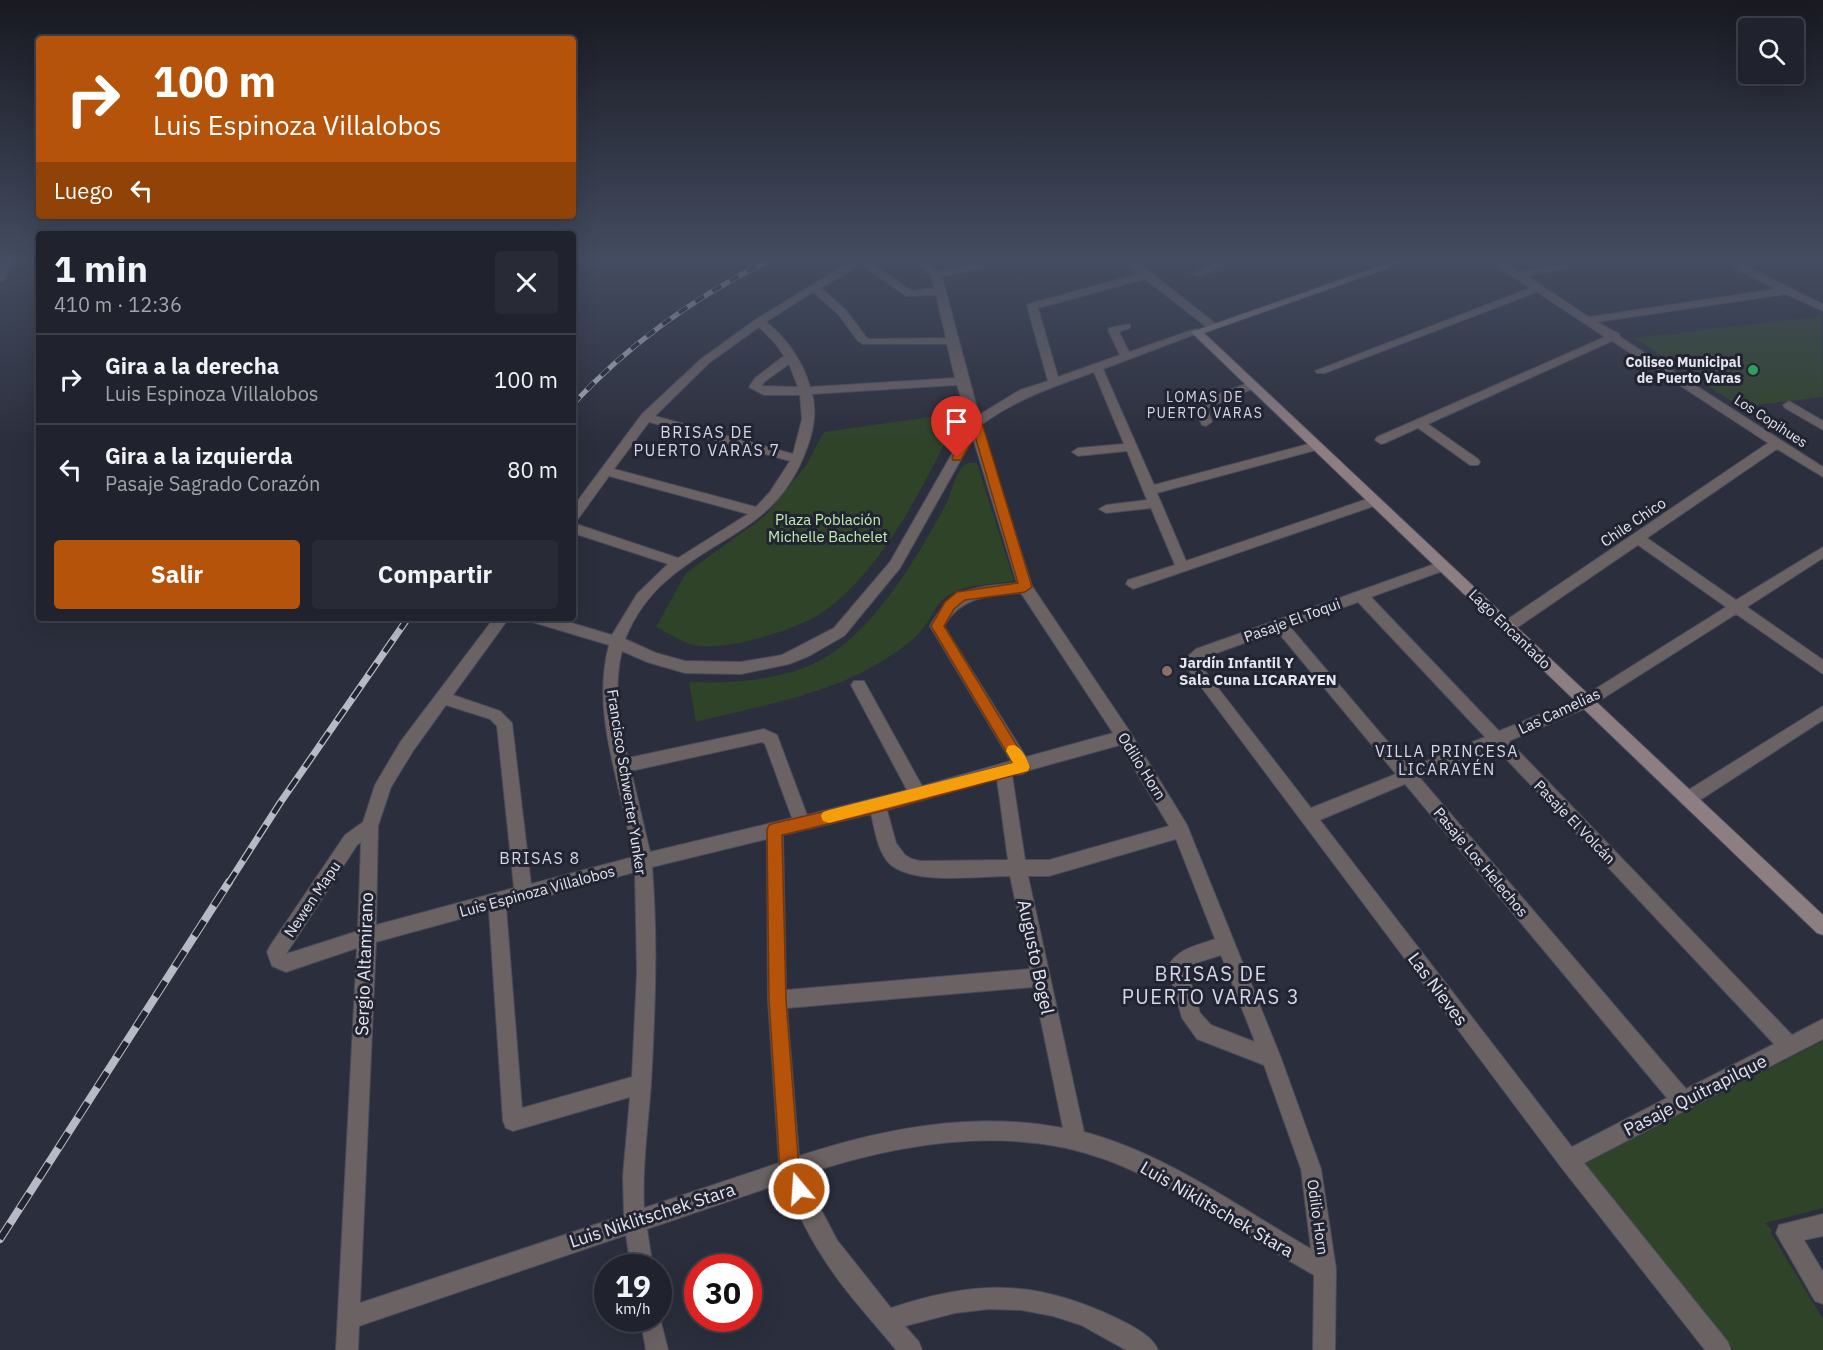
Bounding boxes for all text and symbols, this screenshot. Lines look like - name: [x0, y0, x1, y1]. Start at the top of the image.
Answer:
- map controls: [1738, 18, 1804, 84]
- button: search: [1738, 18, 1804, 84]
- text: 100 m: [153, 54, 276, 109]
- icon: right: [54, 60, 132, 138]
- text: Luis Espinoza Villalobos: [153, 107, 441, 142]
- icon: left: [125, 174, 158, 207]
- text: Luego: [54, 176, 113, 205]
- text: 1 min: [54, 245, 148, 292]
- button: close: [495, 251, 558, 314]
- text: 410 m · 12:36: [54, 291, 182, 318]
- text: Gira a la derecha: [105, 351, 279, 380]
- place label: Coliseo Municipal de Puerto Varas: [1626, 353, 1741, 387]
- icon: right: [54, 363, 87, 396]
- marker: Coliseo Municipal de Puerto Varas: [1746, 363, 1760, 377]
- text: 100 m: [494, 365, 558, 394]
- text: Luis Espinoza Villalobos: [105, 380, 319, 407]
- district label: LOMAS DE PUERTO VARAS: [1147, 388, 1263, 422]
- street label: Los Copihues: [1731, 391, 1811, 451]
- pin: [931, 396, 982, 458]
- icon: arrive: [940, 405, 973, 438]
- district label: BRISAS DE PUERTO VARAS 7: [633, 422, 781, 460]
- text: Gira a la izquierda: [105, 441, 293, 470]
- icon: left: [54, 453, 87, 486]
- text: 80 m: [507, 455, 558, 484]
- text: Pasaje Sagrado Corazón: [105, 470, 320, 497]
- street label: Chile Chico: [1597, 493, 1669, 551]
- park label: Plaza Población Michelle Bachelet: [768, 510, 888, 546]
- button: Salir: [54, 540, 300, 609]
- button: Compartir: [312, 540, 558, 609]
- street label: Lago Encantado: [1465, 585, 1555, 673]
- street label: Pasaje El Toqui: [1241, 594, 1343, 646]
- place label: Jardín Infantil Y Sala Cuna LICARAYEN: [1179, 653, 1337, 689]
- marker: Jardín Infantil Y Sala Cuna LICARAYEN: [1160, 664, 1174, 678]
- street label: Las Camelias: [1515, 684, 1603, 738]
- street label: Francisco Schwerter Yunker: [603, 688, 651, 877]
- street label: Odilio Horn: [1114, 729, 1170, 803]
- district label: VILLA PRINCESA LICARAYÉN: [1375, 741, 1519, 779]
- street label: Pasaje El Volcán: [1530, 776, 1620, 868]
- street label: Pasaje Los Helechos: [1430, 803, 1532, 921]
- district label: BRISAS 8: [499, 848, 581, 868]
- street label: Newen Mapu: [280, 857, 344, 941]
- street label: Luis Espinoza Villalobos: [457, 861, 617, 921]
- street label: Sergio Altamirano: [350, 892, 378, 1036]
- street label: Augusto Bogel: [1013, 898, 1059, 1017]
- street label: Las Nieves: [1403, 948, 1473, 1030]
- district label: BRISAS DE PUERTO VARAS 3: [1122, 960, 1300, 1010]
- street label: Pasaje Quitrapilque: [1620, 1049, 1771, 1141]
- street label: Luis Niklitschek Stara: [1136, 1156, 1298, 1262]
- position arrow: [767, 1157, 831, 1221]
- street label: Luis Niklitschek Stara: [566, 1177, 738, 1253]
- street label: Odilio Horn: [1303, 1178, 1333, 1256]
- speed limit sign: 30: [684, 1254, 762, 1332]
- text: 19: [615, 1266, 651, 1305]
- text: km/h: [615, 1299, 651, 1318]

